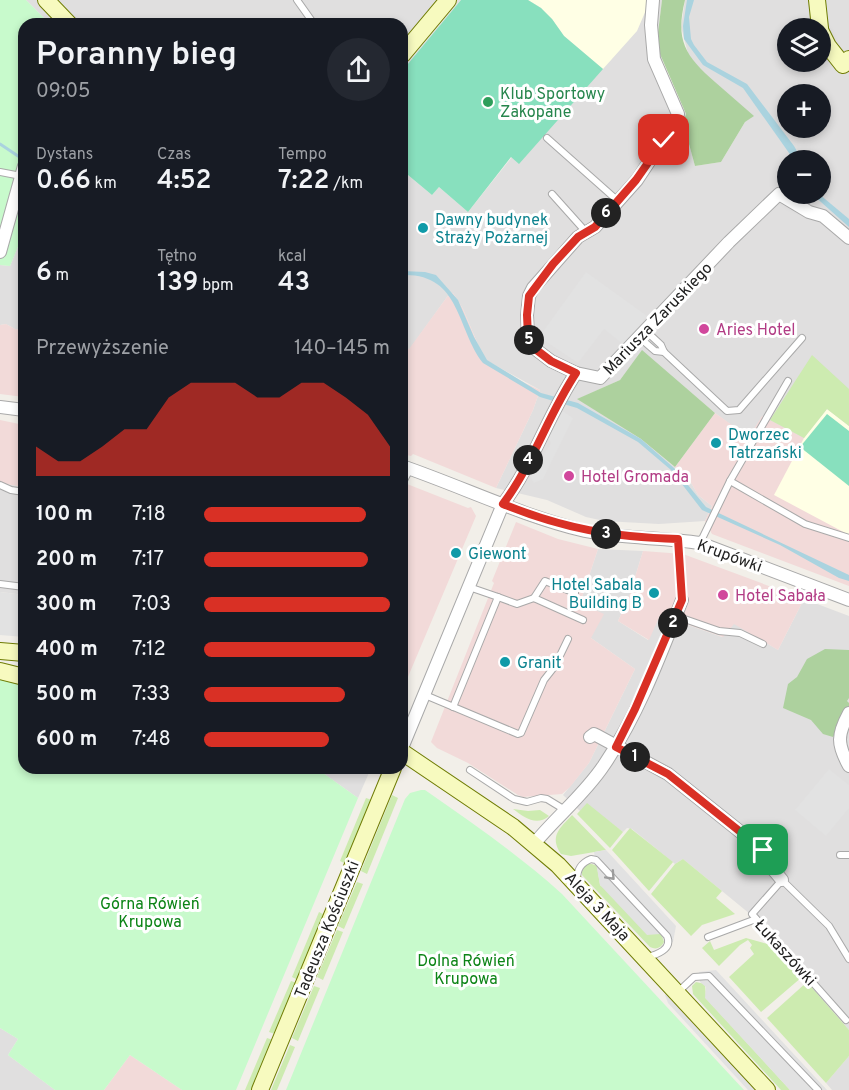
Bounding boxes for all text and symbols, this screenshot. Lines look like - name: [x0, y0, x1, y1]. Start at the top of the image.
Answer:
- map controls: [777, 18, 831, 204]
- button: layers: [777, 18, 831, 72]
- text: Poranny bieg: [36, 35, 237, 77]
- button: share: [327, 38, 390, 101]
- text: 09:05: [36, 79, 91, 105]
- button: +: [777, 84, 831, 138]
- place label: Klub Sportowy Zakopane: [500, 85, 605, 123]
- marker: Klub Sportowy Zakopane: [481, 95, 495, 109]
- pin: [638, 114, 689, 165]
- icon: check: [647, 123, 680, 156]
- text: Dystans: [36, 145, 93, 165]
- text: Czas: [157, 145, 191, 165]
- text: Tempo: [278, 145, 327, 165]
- button: −: [777, 150, 831, 204]
- text: 0.66: [36, 165, 91, 198]
- text: 4:52: [157, 165, 212, 198]
- text: 7:22: [278, 165, 329, 198]
- text: km: [91, 174, 117, 194]
- text: /km: [329, 174, 363, 194]
- pin: 6: [591, 198, 621, 228]
- text: 6: [601, 203, 611, 223]
- place label: Dawny budynek Straży Pożarnej: [435, 211, 548, 249]
- marker: Dawny budynek Straży Pożarnej: [416, 221, 430, 235]
- text: Tętno: [157, 247, 197, 267]
- text: kcal: [278, 247, 306, 267]
- text: 6: [36, 257, 52, 290]
- street label: Mariusza Zaruskiego: [600, 259, 717, 380]
- text: m: [52, 266, 69, 286]
- text: 139: [157, 267, 198, 300]
- text: 43: [278, 267, 310, 300]
- text: bpm: [198, 276, 234, 296]
- place label: Aries Hotel: [716, 321, 795, 341]
- marker: Aries Hotel: [697, 322, 711, 336]
- pin: 5: [514, 325, 544, 355]
- text: 5: [524, 330, 534, 350]
- text: Przewyższenie: [36, 336, 169, 362]
- text: 140–145 m: [294, 336, 390, 362]
- place label: Dworzec Tatrzański: [728, 426, 802, 464]
- marker: Dworzec Tatrzański: [709, 436, 723, 450]
- pin: 4: [513, 445, 543, 475]
- text: 4: [523, 450, 533, 470]
- place label: Hotel Gromada: [581, 468, 689, 488]
- marker: Hotel Gromada: [562, 469, 576, 483]
- text: 100 m: [36, 502, 93, 528]
- text: 7:18: [132, 502, 166, 528]
- pin: 3: [591, 519, 621, 549]
- text: 3: [601, 524, 611, 544]
- street label: Krupówki: [694, 536, 765, 578]
- place label: Giewont: [468, 545, 526, 565]
- marker: Giewont: [449, 546, 463, 560]
- text: 200 m: [36, 547, 97, 573]
- text: 7:17: [132, 547, 164, 573]
- place label: Hotel Sabala Building B: [551, 576, 642, 614]
- marker: Hotel Sabala Building B: [647, 586, 661, 600]
- place label: Hotel Sabała: [735, 587, 826, 607]
- marker: Hotel Sabała: [716, 588, 730, 602]
- text: 300 m: [36, 592, 97, 618]
- text: 7:03: [132, 592, 171, 618]
- pin: 2: [658, 608, 688, 638]
- text: 2: [668, 613, 678, 633]
- text: 400 m: [36, 637, 98, 663]
- text: 7:12: [132, 637, 166, 663]
- place label: Granit: [517, 654, 562, 674]
- marker: Granit: [498, 655, 512, 669]
- text: 500 m: [36, 682, 97, 708]
- text: 7:33: [132, 682, 170, 708]
- text: 600 m: [36, 727, 97, 753]
- text: 7:48: [132, 727, 171, 753]
- pin: 1: [620, 742, 650, 772]
- text: 1: [632, 747, 638, 767]
- pin: [737, 824, 788, 875]
- icon: arrive: [746, 833, 779, 866]
- street label: Tadeusza Kościuszki: [291, 858, 365, 1001]
- street label: Aleja 3 Maja: [560, 869, 634, 946]
- one-way arrow: [603, 869, 614, 880]
- park label: Górna Rówień Krupowa: [100, 895, 200, 933]
- street label: Łukaszówki: [749, 916, 820, 991]
- park label: Dolna Rówień Krupowa: [417, 952, 515, 990]

